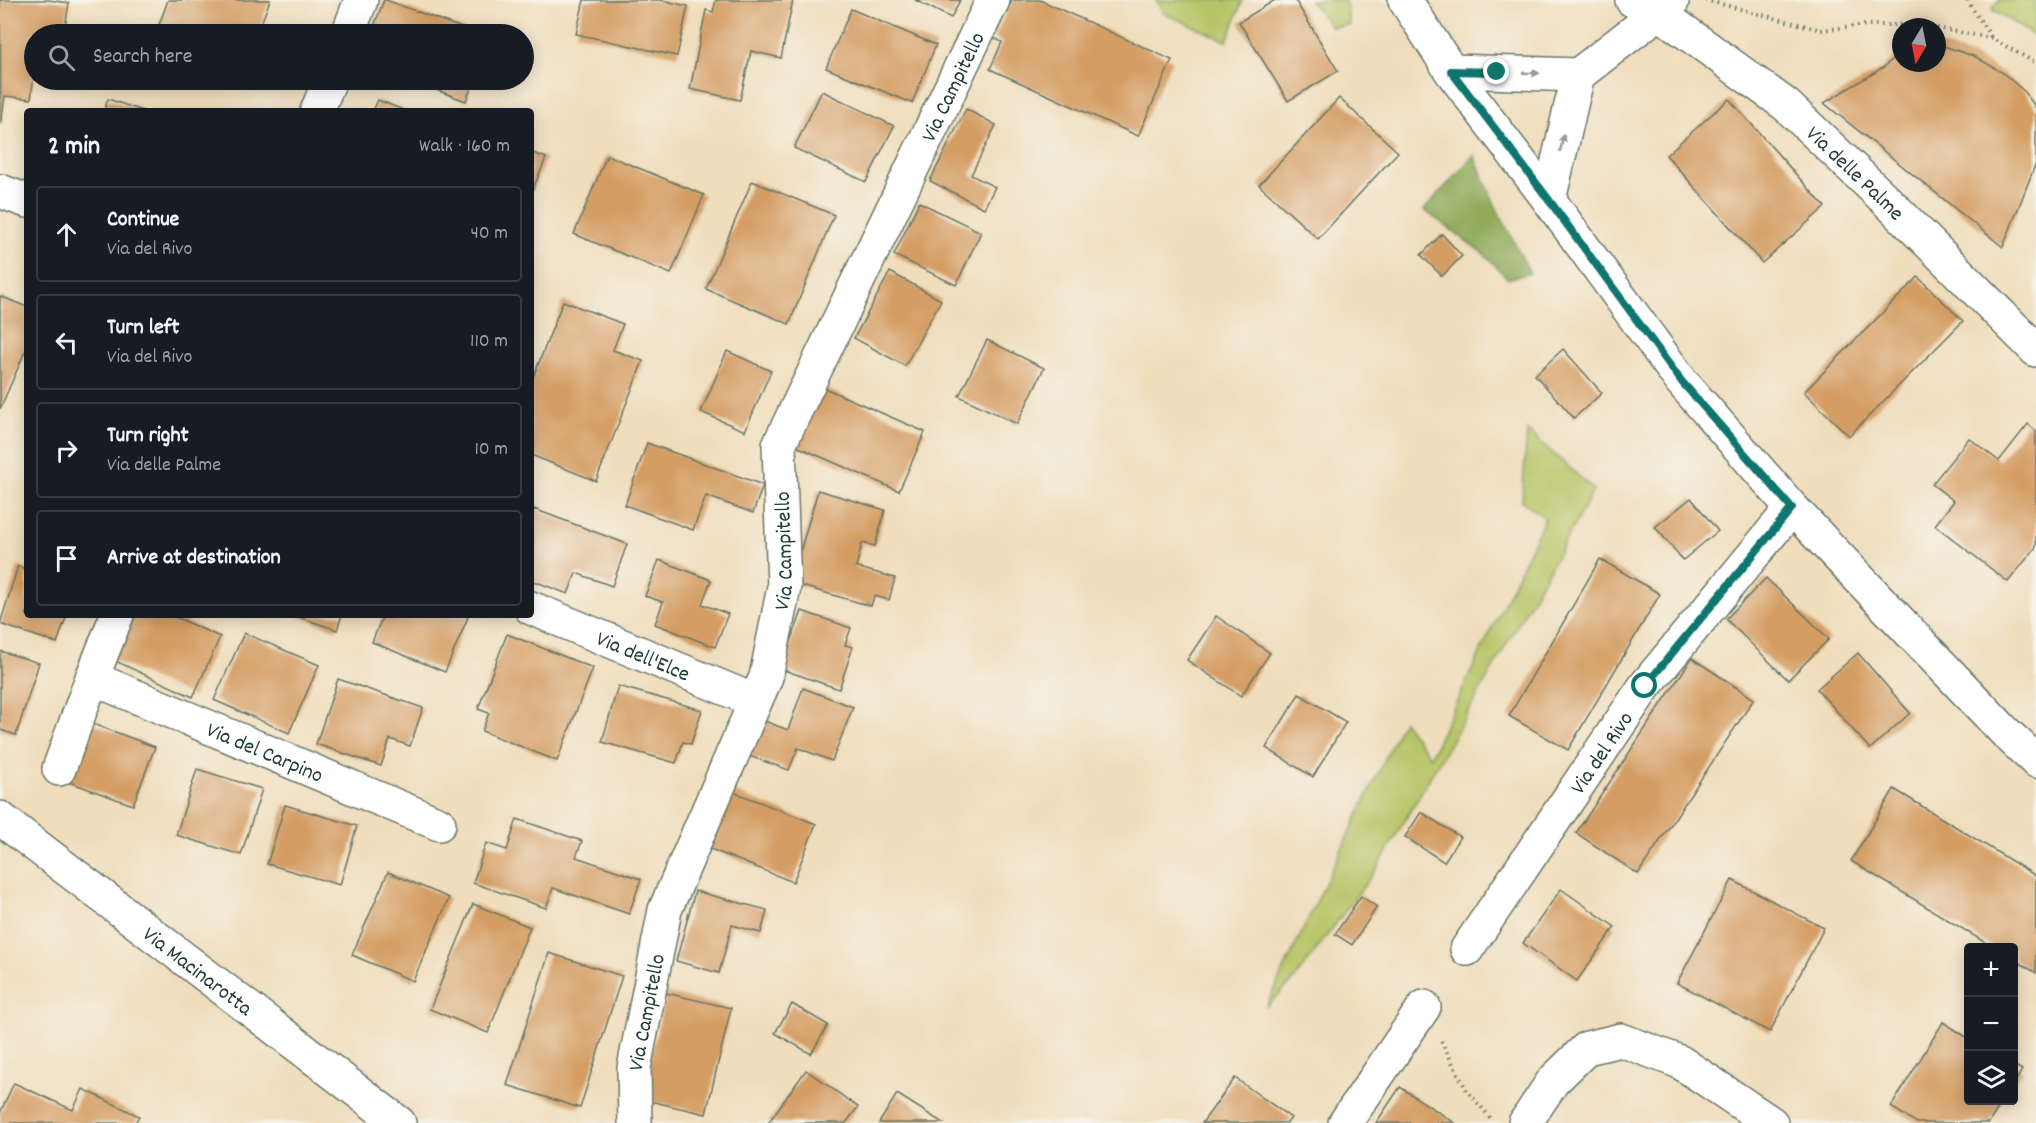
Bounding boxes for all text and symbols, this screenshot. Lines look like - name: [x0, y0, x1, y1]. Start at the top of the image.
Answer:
- north arrow: [1892, 18, 1946, 72]
- search box: [24, 24, 534, 90]
- street label: Via Campitello: [915, 28, 994, 148]
- icon: search: [45, 41, 78, 74]
- text: Search here: [93, 42, 192, 73]
- route end: [1483, 58, 1509, 84]
- one-way arrow: [1521, 69, 1540, 78]
- street label: Via delle Palme: [1798, 120, 1910, 229]
- text: 2 min: [48, 129, 100, 166]
- text: Walk · 160 m: [419, 133, 510, 161]
- one-way arrow: [1558, 134, 1568, 152]
- text: Continue: [107, 205, 179, 236]
- icon: ahead: [50, 218, 83, 251]
- text: 40 m: [470, 220, 508, 248]
- text: Via del Rivo: [107, 236, 192, 264]
- text: Turn left: [107, 313, 179, 344]
- icon: left: [50, 326, 83, 359]
- text: 110 m: [470, 328, 508, 356]
- text: Via del Rivo: [107, 344, 192, 372]
- text: Turn right: [107, 421, 189, 452]
- icon: right: [50, 434, 83, 467]
- text: 10 m: [474, 436, 508, 464]
- text: Via delle Palme: [107, 452, 221, 480]
- street label: Via Campitello: [768, 491, 803, 613]
- icon: arrive: [50, 542, 83, 575]
- text: Arrive at destination: [107, 543, 281, 574]
- street label: Via dell'Elce: [591, 625, 694, 691]
- route start: [1631, 672, 1657, 698]
- street label: Via del Rivo: [1564, 706, 1642, 801]
- street label: Via del Carpino: [201, 716, 327, 793]
- street label: Via Macinarotta: [135, 920, 259, 1025]
- map controls: [1964, 943, 2018, 1105]
- button: +: [1964, 943, 2018, 997]
- street label: Via Campitello: [622, 952, 675, 1074]
- button: −: [1964, 997, 2018, 1051]
- button: layers: [1964, 1051, 2018, 1105]

